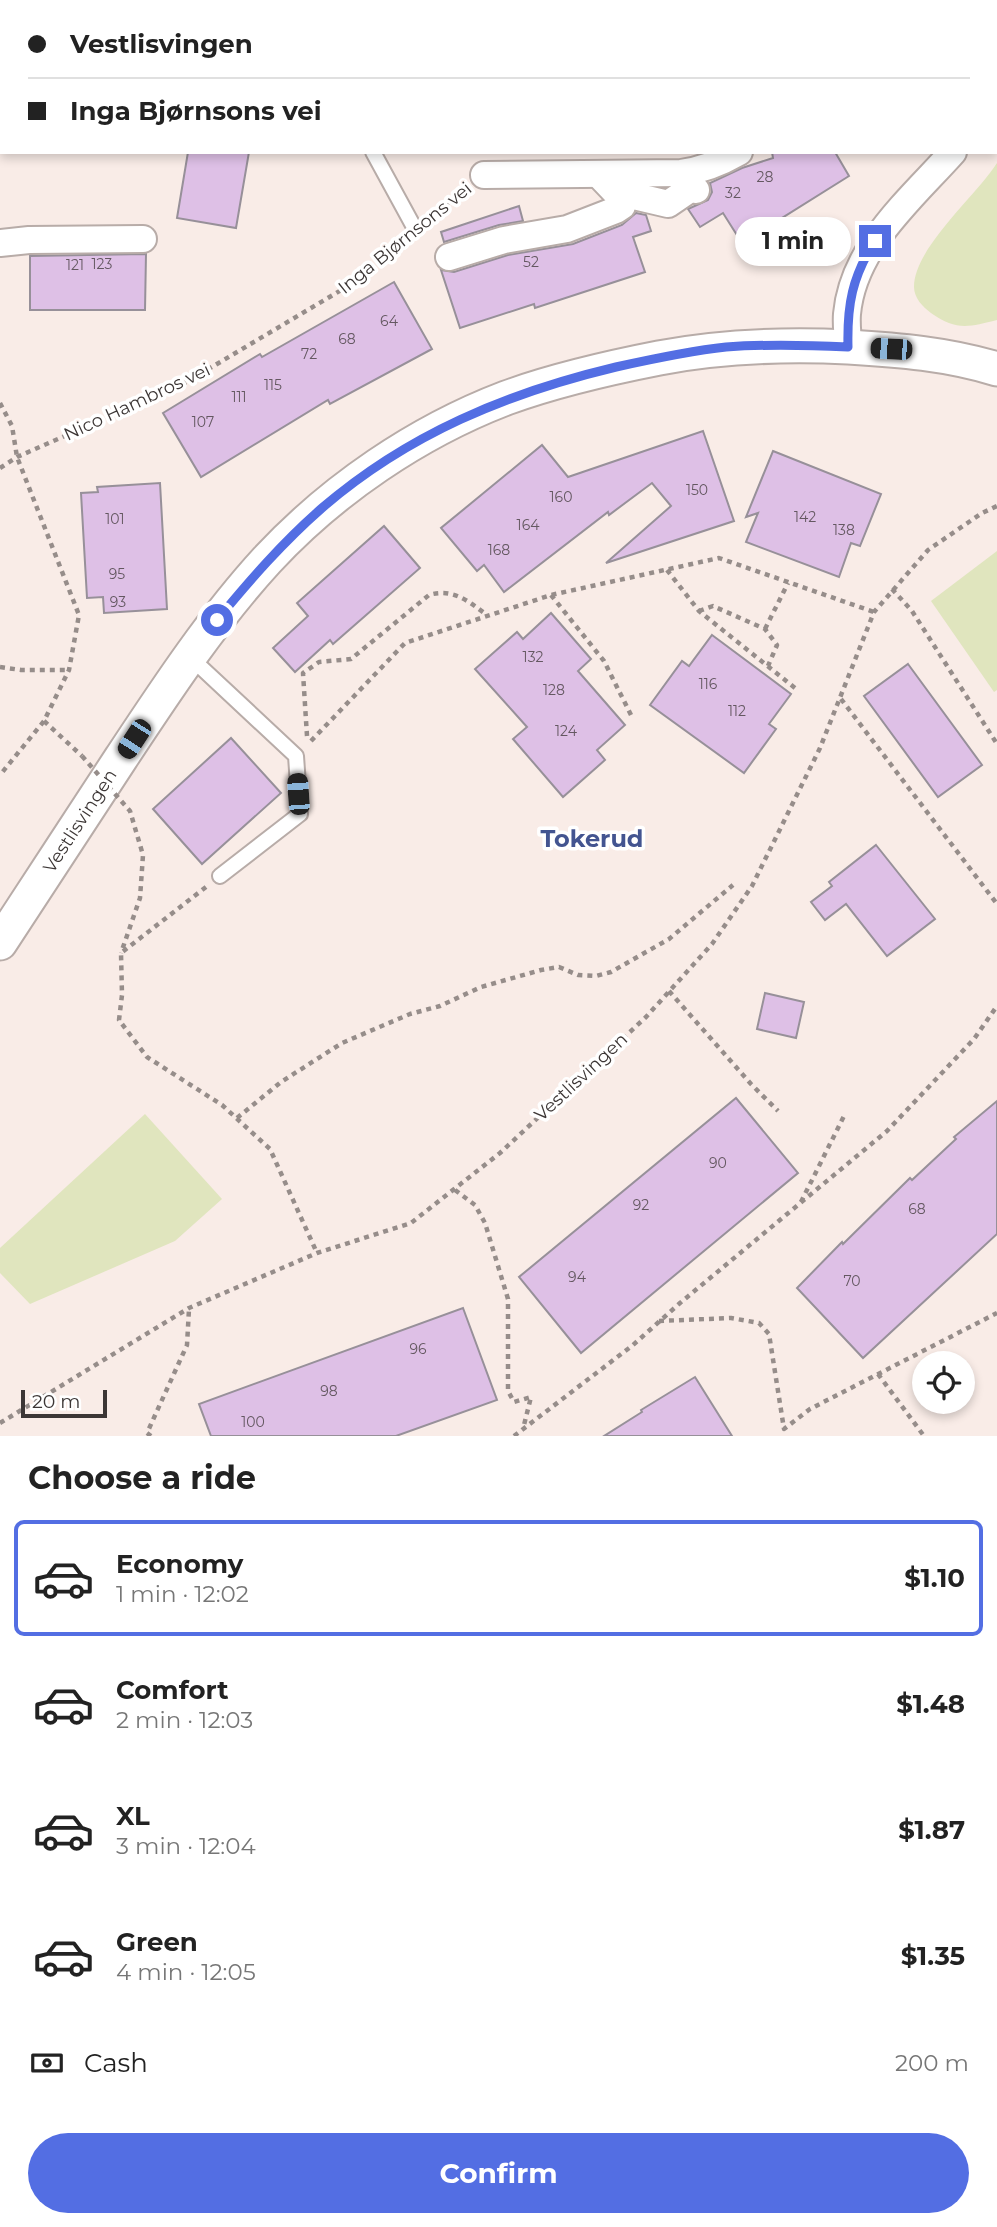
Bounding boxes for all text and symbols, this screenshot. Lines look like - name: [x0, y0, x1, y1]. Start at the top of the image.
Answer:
- text: Vestlisvingen: [70, 28, 253, 60]
- text: Inga Bjørnsons vei: [70, 95, 322, 127]
- house number: 28: [757, 168, 774, 186]
- street label: Inga Bjørnsons vei: [334, 177, 476, 299]
- house number: 32: [725, 184, 741, 202]
- callout: 1 min: [735, 216, 850, 266]
- route end: [859, 225, 891, 257]
- text: 1 min: [762, 227, 824, 255]
- house number: 52: [523, 253, 539, 271]
- house number: 123: [92, 255, 113, 273]
- house number: 121: [66, 256, 84, 274]
- house number: 64: [380, 312, 399, 330]
- house number: 68: [338, 330, 356, 348]
- car: [870, 337, 913, 361]
- house number: 72: [301, 345, 317, 363]
- street label: Nico Hambros vei: [60, 358, 214, 446]
- house number: 115: [264, 376, 282, 394]
- house number: 111: [231, 388, 247, 406]
- house number: 107: [192, 413, 214, 431]
- house number: 150: [686, 481, 708, 499]
- house number: 160: [550, 488, 572, 506]
- house number: 142: [794, 508, 816, 526]
- house number: 101: [105, 510, 125, 528]
- house number: 164: [517, 516, 540, 534]
- house number: 138: [833, 521, 855, 539]
- house number: 168: [488, 541, 510, 559]
- house number: 95: [109, 565, 125, 583]
- house number: 93: [110, 593, 126, 611]
- route start: [201, 604, 233, 636]
- house number: 132: [523, 648, 543, 666]
- house number: 116: [699, 675, 718, 693]
- house number: 128: [543, 681, 565, 699]
- house number: 112: [728, 702, 746, 720]
- car: [114, 716, 155, 762]
- house number: 124: [555, 722, 578, 740]
- street label: Vestlisvingen: [38, 765, 122, 877]
- car: [287, 772, 310, 816]
- district label: Tokerud: [541, 824, 643, 853]
- street label: Vestlisvingen: [530, 1028, 632, 1126]
- house number: 90: [709, 1154, 727, 1172]
- house number: 92: [633, 1196, 649, 1214]
- house number: 68: [908, 1200, 926, 1218]
- house number: 94: [568, 1268, 587, 1286]
- house number: 70: [843, 1272, 861, 1290]
- house number: 96: [409, 1340, 427, 1358]
- map controls: [912, 1351, 975, 1414]
- button: locate: [912, 1351, 975, 1414]
- house number: 98: [320, 1382, 338, 1400]
- scale bar: [21, 1387, 107, 1419]
- text: 20 m: [32, 1390, 80, 1413]
- house number: 100: [241, 1413, 265, 1431]
- text: Choose a ride: [28, 1458, 256, 1497]
- icon: car: [32, 1547, 95, 1610]
- text: Economy: [116, 1548, 243, 1580]
- text: $1.10: [904, 1562, 965, 1594]
- text: 1 min · 12:02: [116, 1580, 249, 1608]
- icon: car: [32, 1673, 95, 1736]
- text: Comfort: [116, 1674, 228, 1706]
- text: $1.48: [896, 1688, 965, 1720]
- text: 2 min · 12:03: [116, 1706, 253, 1734]
- icon: car: [32, 1799, 95, 1862]
- text: XL: [116, 1800, 150, 1832]
- text: $1.87: [898, 1814, 965, 1846]
- text: 3 min · 12:04: [116, 1832, 256, 1860]
- icon: car: [32, 1925, 95, 1988]
- text: Green: [116, 1926, 198, 1958]
- text: $1.35: [901, 1940, 965, 1972]
- text: 4 min · 12:05: [116, 1958, 256, 1986]
- icon: cash: [28, 2044, 66, 2082]
- text: Cash: [84, 2047, 148, 2079]
- text: 200 m: [895, 2049, 969, 2077]
- button: Confirm: [28, 2133, 969, 2213]

